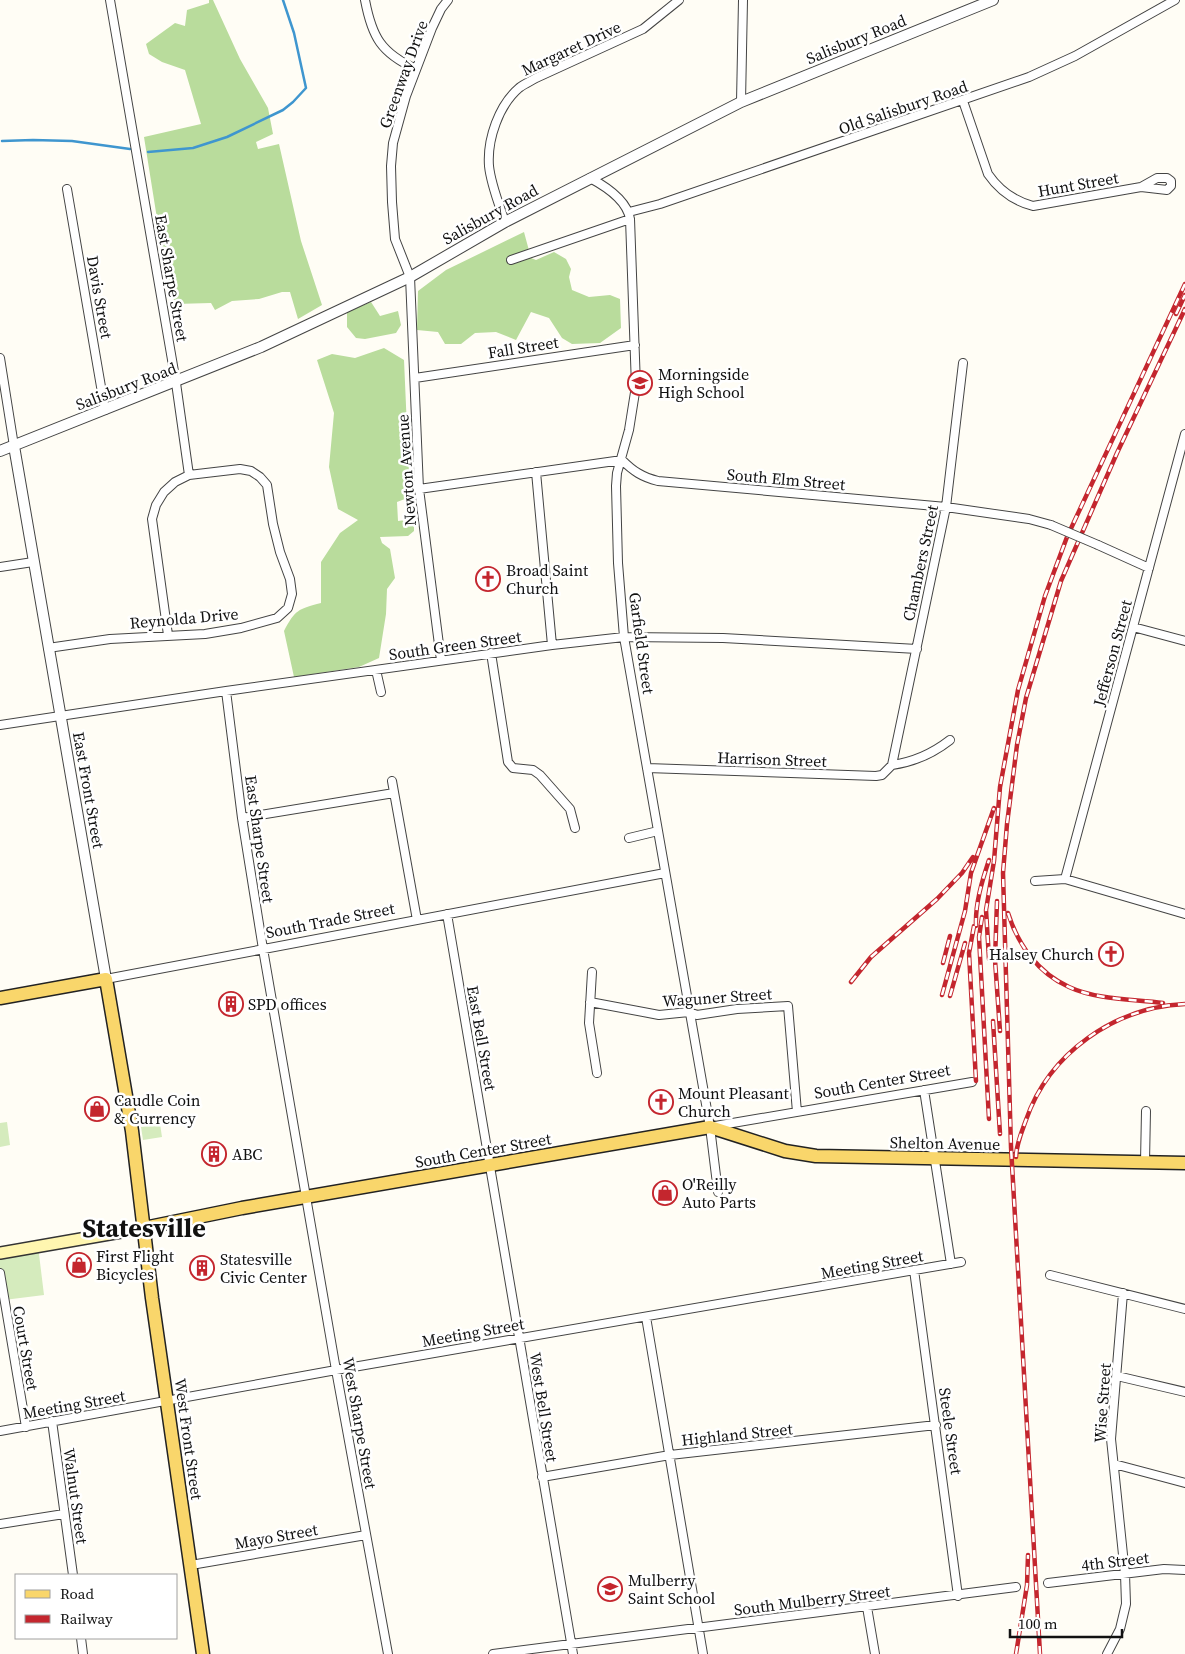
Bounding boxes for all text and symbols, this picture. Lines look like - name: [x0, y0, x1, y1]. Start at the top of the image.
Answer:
- street label: Salisbury Road: [803, 9, 909, 69]
- street label: Margaret Drive: [518, 15, 624, 81]
- street label: Greenway Drive: [373, 17, 433, 131]
- street label: Old Salisbury Road: [836, 75, 970, 139]
- street label: Hunt Street: [1036, 166, 1121, 202]
- street label: Salisbury Road: [438, 179, 542, 249]
- street label: East Sharpe Street: [150, 213, 194, 344]
- street label: Davis Street: [82, 254, 118, 341]
- street label: Fall Street: [486, 330, 561, 363]
- street label: Salisbury Road: [72, 357, 180, 415]
- place label: Morningside High School: [658, 363, 749, 403]
- school or university icon: Morningside High School: [627, 370, 653, 396]
- street label: Newton Avenue: [391, 413, 421, 527]
- street label: South Elm Street: [726, 463, 847, 495]
- street label: Chambers Street: [897, 502, 943, 623]
- place label: Broad Saint Church: [506, 559, 589, 599]
- church icon: Broad Saint Church: [475, 566, 501, 592]
- street label: Garfield Street: [624, 591, 660, 696]
- street label: Jefferson Street: [1087, 597, 1137, 710]
- street label: Reynolda Drive: [129, 602, 239, 634]
- street label: South Green Street: [387, 625, 523, 665]
- street label: East Front Street: [68, 730, 110, 851]
- street label: Harrison Street: [717, 746, 828, 772]
- street label: East Sharpe Street: [240, 774, 280, 905]
- street label: South Trade Street: [264, 897, 397, 943]
- church icon: Halsey Church: [1098, 941, 1124, 967]
- place label: Halsey Church: [989, 943, 1094, 965]
- street label: Waguner Street: [662, 982, 773, 1012]
- street label: East Bell Street: [462, 984, 502, 1093]
- building icon: SPD offices: [218, 991, 244, 1017]
- place label: SPD offices: [248, 993, 327, 1015]
- street label: South Center Street: [812, 1058, 953, 1104]
- place label: Mount Pleasant Church: [678, 1082, 790, 1122]
- place label: Caudle Coin & Currency: [114, 1089, 201, 1129]
- church icon: Mount Pleasant Church: [648, 1089, 674, 1115]
- shop icon: Caudle Coin & Currency: [84, 1096, 110, 1122]
- street label: South Center Street: [413, 1127, 554, 1173]
- street label: Shelton Avenue: [890, 1131, 1000, 1155]
- building icon: ABC: [201, 1141, 227, 1167]
- place label: ABC: [232, 1143, 262, 1165]
- place label: O'Reilly Auto Parts: [682, 1173, 756, 1213]
- shop icon: O'Reilly Auto Parts: [652, 1180, 678, 1206]
- district label: Statesville: [82, 1210, 206, 1246]
- street label: Meeting Street: [819, 1244, 926, 1284]
- place label: First Flight Bicycles: [96, 1245, 175, 1285]
- place label: Statesville Civic Center: [220, 1248, 307, 1288]
- shop icon: First Flight Bicycles: [66, 1252, 92, 1278]
- building icon: Statesville Civic Center: [189, 1255, 215, 1281]
- street label: Court Street: [8, 1304, 44, 1393]
- street label: Meeting Street: [420, 1312, 527, 1352]
- street label: West Bell Street: [524, 1350, 564, 1464]
- street label: West Sharpe Street: [338, 1355, 383, 1491]
- street label: Wise Street: [1088, 1362, 1116, 1444]
- street label: West Front Street: [170, 1377, 209, 1502]
- street label: Meeting Street: [21, 1384, 128, 1424]
- street label: Steele Street: [934, 1386, 968, 1477]
- street label: Highland Street: [680, 1417, 794, 1451]
- street label: Walnut Street: [58, 1447, 94, 1546]
- street label: Mayo Street: [233, 1518, 320, 1554]
- street label: 4th Street: [1080, 1546, 1151, 1576]
- place label: Mulberry Saint School: [628, 1569, 715, 1609]
- legend: [15, 1574, 178, 1639]
- school or university icon: Mulberry Saint School: [597, 1576, 623, 1602]
- street label: South Mulberry Street: [733, 1579, 892, 1620]
- text: Road: [60, 1583, 94, 1604]
- scale bar: [1010, 1606, 1122, 1638]
- text: Railway: [60, 1608, 113, 1629]
- text: 100 m: [1018, 1613, 1058, 1634]

